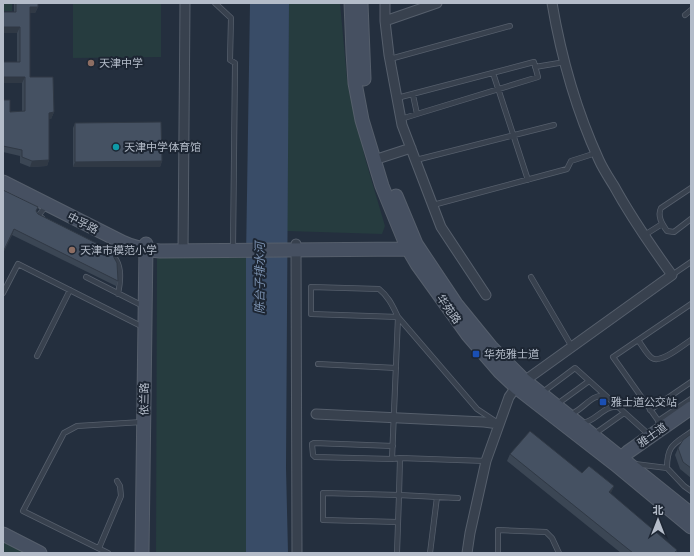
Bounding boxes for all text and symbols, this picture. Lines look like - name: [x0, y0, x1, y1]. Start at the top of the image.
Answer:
- place label: 天津中学: [99, 57, 143, 70]
- marker: 天津中学: [86, 58, 96, 68]
- place label: 天津中学体育馆: [124, 141, 201, 154]
- marker: 天津中学体育馆: [111, 142, 121, 152]
- street label: 中孚路: [65, 210, 100, 237]
- water label: 陈台子排水河: [253, 240, 267, 314]
- place label: 天津市模范小学: [80, 244, 157, 257]
- marker: 天津市模范小学: [67, 245, 77, 255]
- street label: 华苑路: [434, 292, 463, 327]
- place label: 华苑雅士道: [484, 348, 539, 361]
- marker: 华苑雅士道: [471, 349, 481, 359]
- street label: 依兰路: [138, 382, 151, 416]
- place label: 雅士道公交站: [611, 396, 677, 409]
- marker: 雅士道公交站: [598, 397, 608, 407]
- street label: 雅士道: [635, 421, 670, 450]
- north arrow: [638, 500, 678, 540]
- text: 北: [653, 504, 664, 517]

